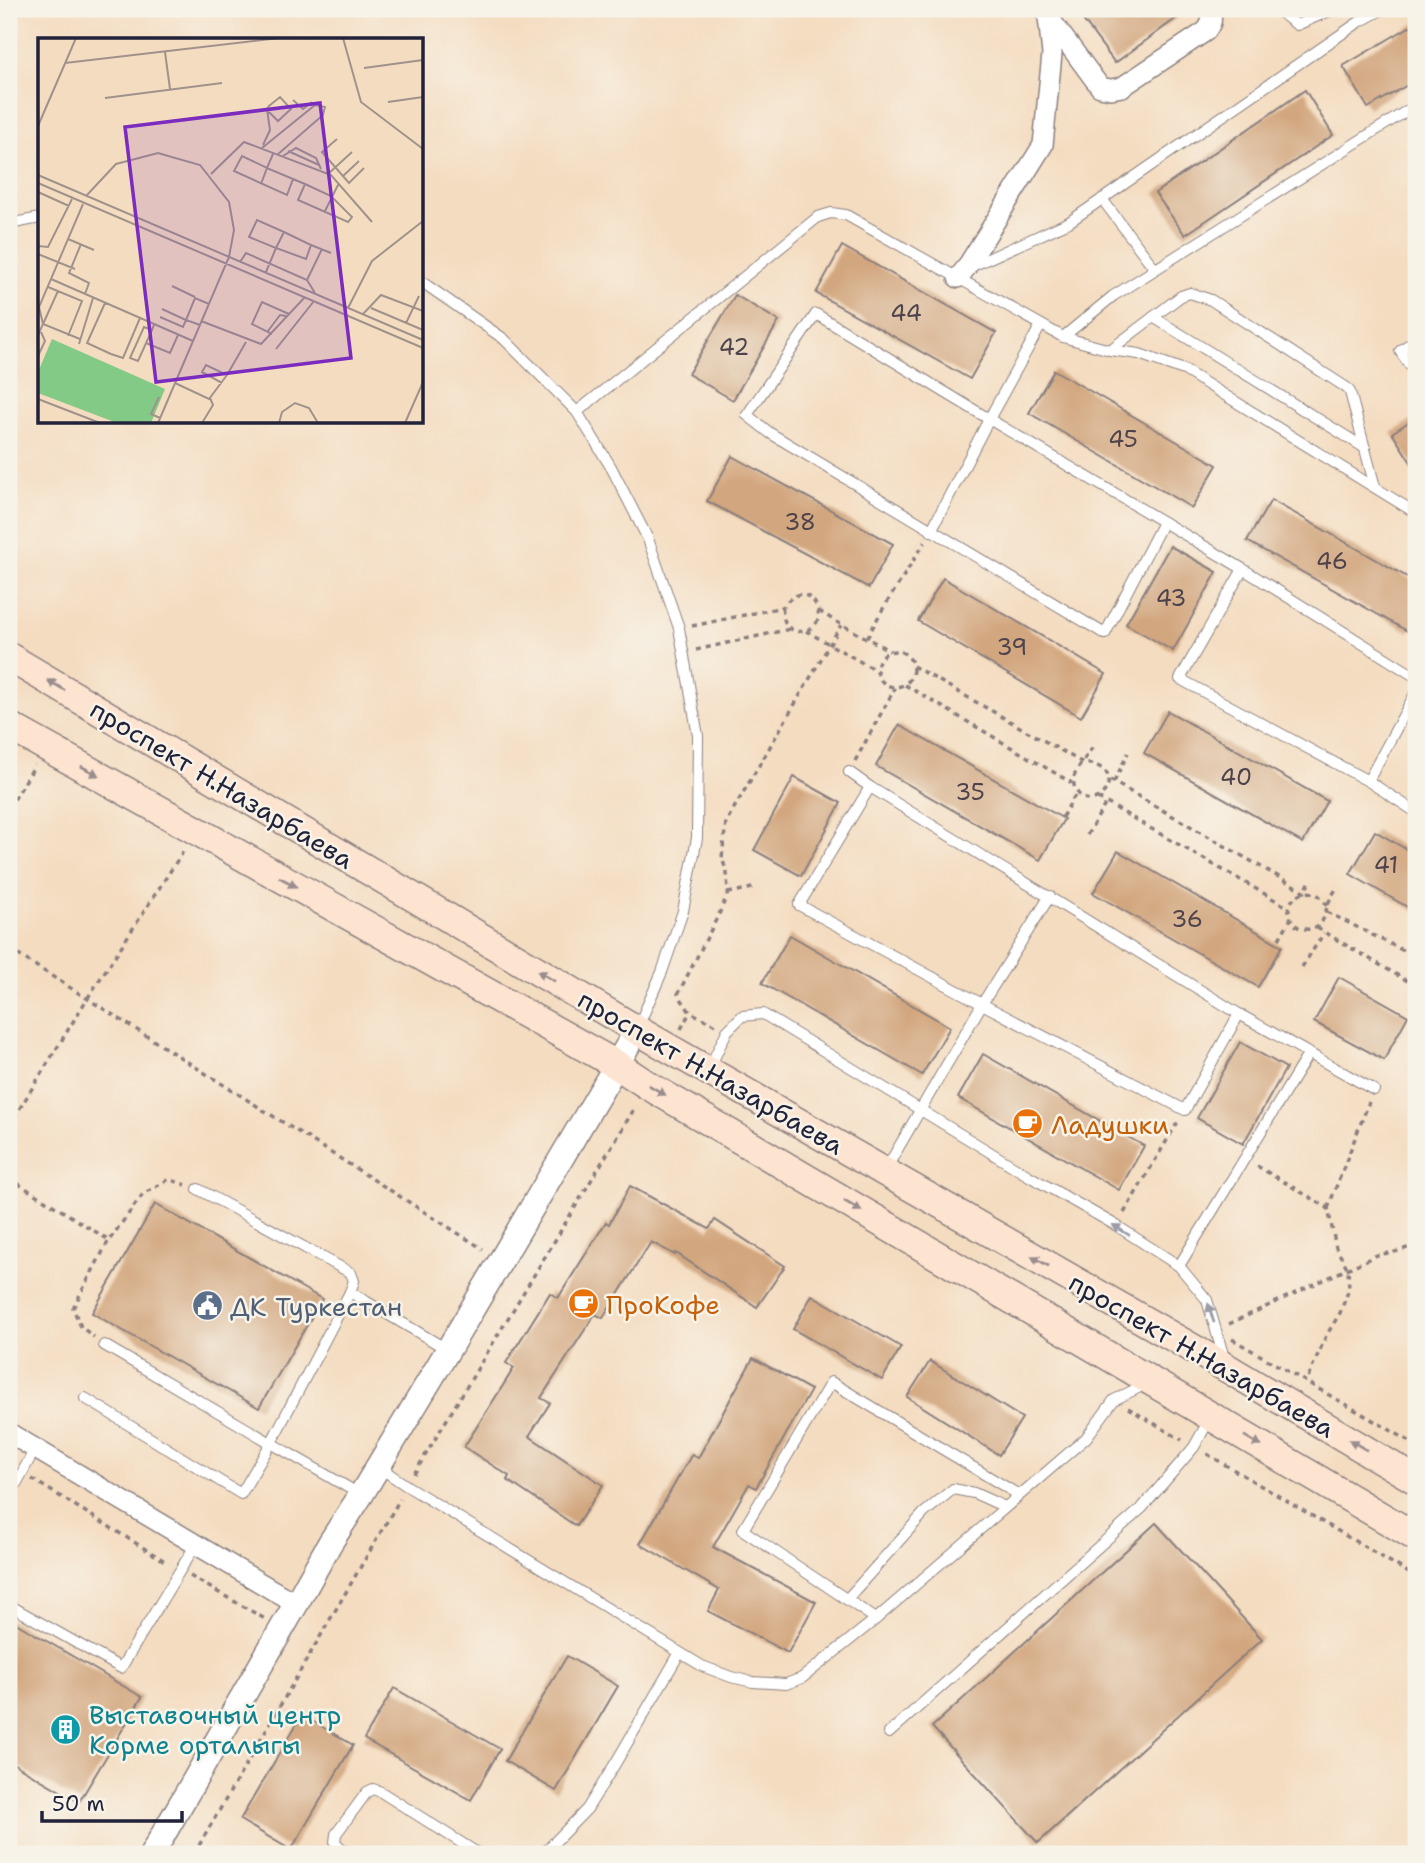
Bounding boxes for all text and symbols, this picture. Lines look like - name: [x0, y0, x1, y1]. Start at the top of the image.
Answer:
- inset map: [38, 38, 424, 424]
- house number: 44: [890, 298, 922, 328]
- house number: 42: [719, 332, 749, 362]
- house number: 45: [1108, 424, 1138, 454]
- house number: 38: [784, 507, 816, 537]
- house number: 46: [1316, 546, 1348, 576]
- house number: 43: [1156, 583, 1186, 613]
- house number: 39: [997, 632, 1027, 662]
- one-way arrow: [46, 679, 65, 691]
- street label: проспект Н.Назарбаева: [84, 691, 360, 877]
- house number: 40: [1220, 762, 1252, 792]
- one-way arrow: [80, 765, 99, 777]
- house number: 35: [955, 777, 985, 807]
- house number: 41: [1374, 850, 1398, 880]
- one-way arrow: [279, 875, 299, 887]
- house number: 36: [1171, 904, 1203, 934]
- one-way arrow: [537, 970, 556, 982]
- street label: проспект Н.Назарбаева: [572, 981, 850, 1163]
- one-way arrow: [647, 1084, 666, 1097]
- cafe icon: Ладушки: [1011, 1107, 1045, 1141]
- place label: Ладушки: [1051, 1107, 1169, 1142]
- one-way arrow: [843, 1199, 862, 1212]
- one-way arrow: [1112, 1223, 1131, 1236]
- one-way arrow: [1031, 1255, 1050, 1267]
- street label: проспект Н.Назарбаева: [1063, 1264, 1341, 1446]
- cafe icon: ПроКофе: [566, 1287, 600, 1321]
- place label: ПроКофе: [606, 1287, 720, 1322]
- public building icon: ДК Туркестан: [190, 1289, 224, 1323]
- place label: ДК Туркестан: [230, 1289, 402, 1324]
- one-way arrow: [1206, 1302, 1216, 1323]
- one-way arrow: [1244, 1435, 1263, 1447]
- one-way arrow: [1348, 1439, 1367, 1451]
- place label: Выставочный центр Корме орталыгы: [89, 1697, 341, 1762]
- building icon: Выставочный центр Корме орталыгы: [49, 1712, 83, 1746]
- scale bar: [42, 1779, 182, 1823]
- text: 50 m: [52, 1790, 105, 1818]

